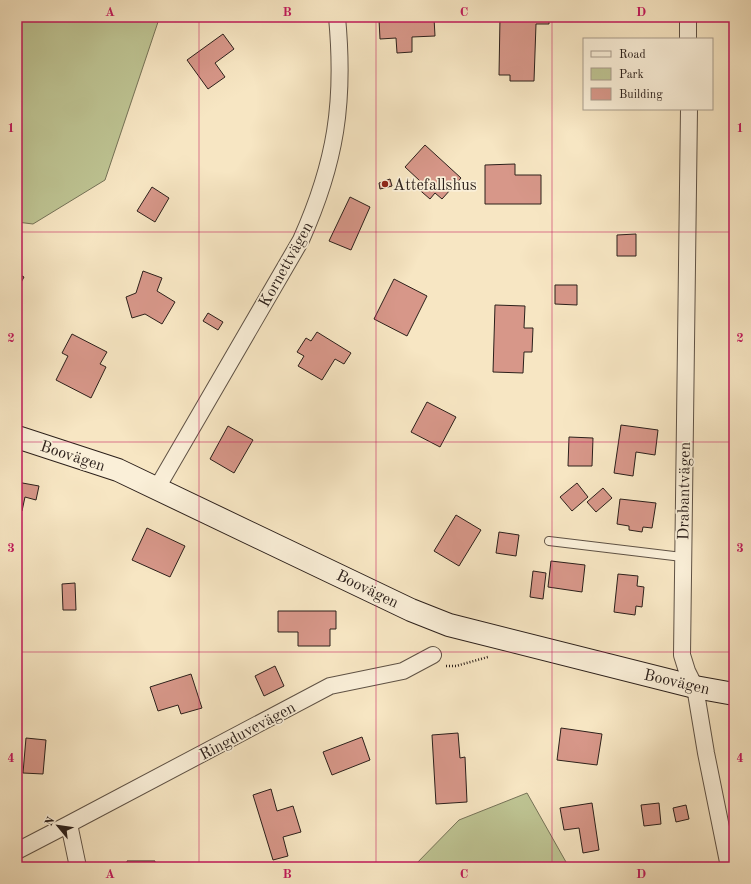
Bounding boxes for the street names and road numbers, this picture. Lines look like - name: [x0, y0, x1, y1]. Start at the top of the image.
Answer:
- street label: Kornettvägen: [257, 219, 317, 310]
- street label: Boovägen: [38, 439, 107, 475]
- street label: Drabantvägen: [676, 441, 694, 540]
- street label: Boovägen: [333, 568, 401, 612]
- street label: Boovägen: [642, 668, 711, 698]
- street label: Ringduvevägen: [197, 700, 299, 764]

